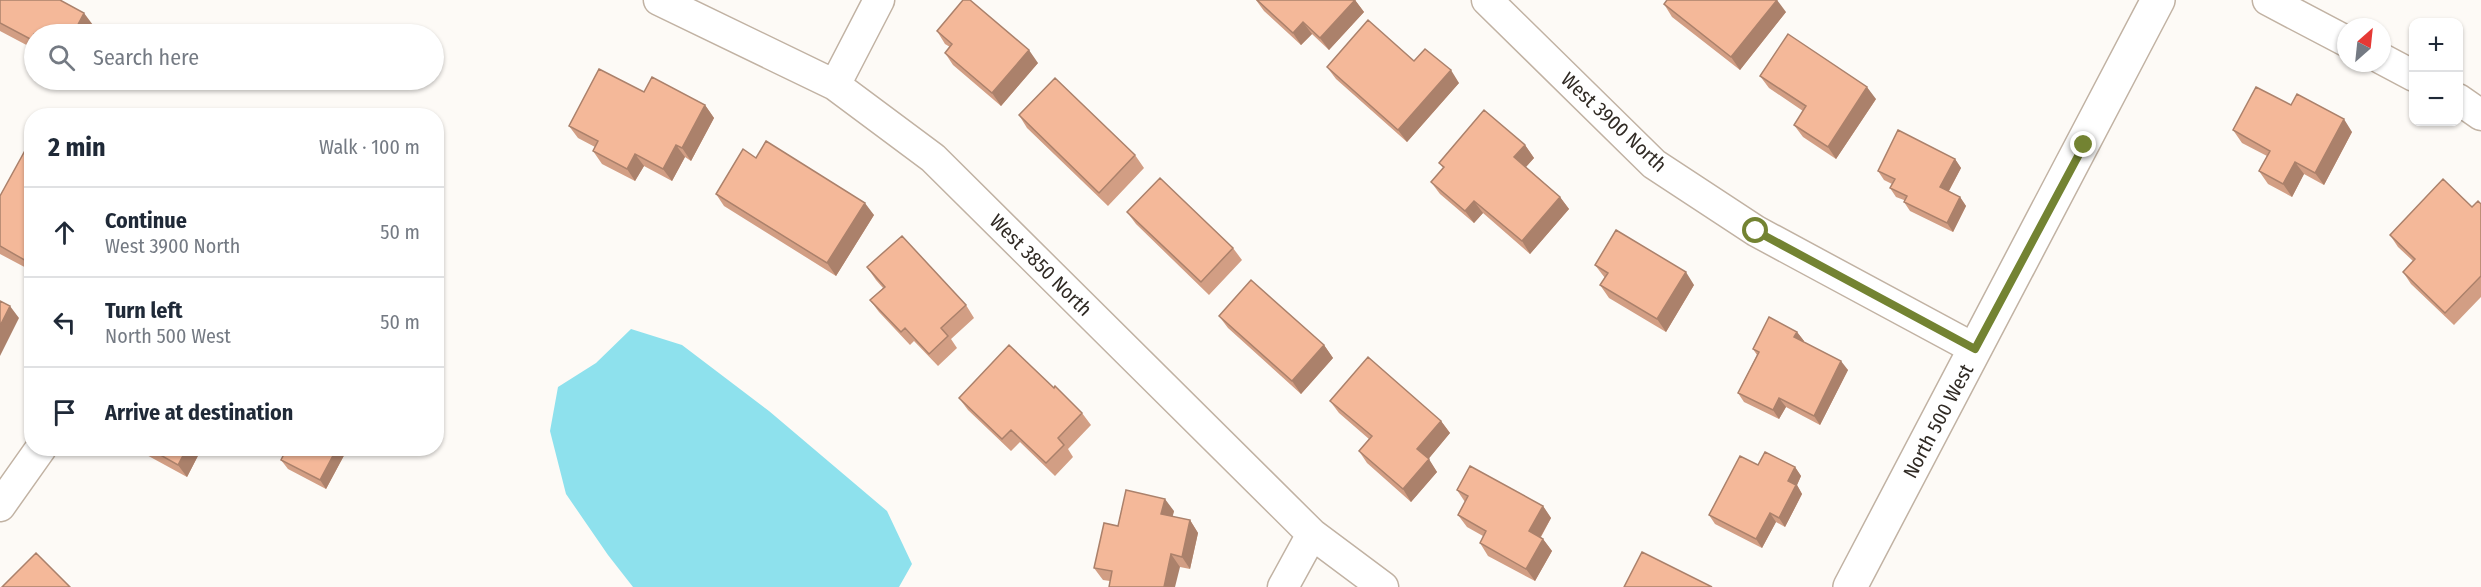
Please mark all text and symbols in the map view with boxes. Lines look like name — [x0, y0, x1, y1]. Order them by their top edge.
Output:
north arrow — [2337, 18, 2391, 72]
map controls — [2409, 18, 2463, 126]
button: + — [2409, 18, 2463, 72]
search box — [24, 24, 444, 90]
icon: search — [45, 41, 78, 74]
text: Search here — [93, 44, 199, 71]
street label: West 3900 North — [1556, 67, 1672, 177]
button: − — [2409, 72, 2463, 126]
route end — [2070, 131, 2096, 157]
text: 2 min — [48, 132, 106, 163]
text: Walk · 100 m — [319, 135, 420, 159]
text: Continue — [105, 207, 187, 234]
street label: West 3850 North — [985, 209, 1097, 321]
icon: ahead — [48, 216, 81, 249]
route start — [1742, 217, 1768, 243]
text: 50 m — [380, 220, 420, 244]
text: West 3900 North — [105, 234, 240, 258]
text: Turn left — [105, 297, 183, 324]
icon: left — [48, 306, 81, 339]
text: 50 m — [380, 310, 420, 334]
text: North 500 West — [105, 324, 231, 348]
street label: North 500 West — [1898, 359, 1978, 482]
icon: arrive — [48, 396, 81, 429]
text: Arrive at destination — [105, 399, 293, 426]

